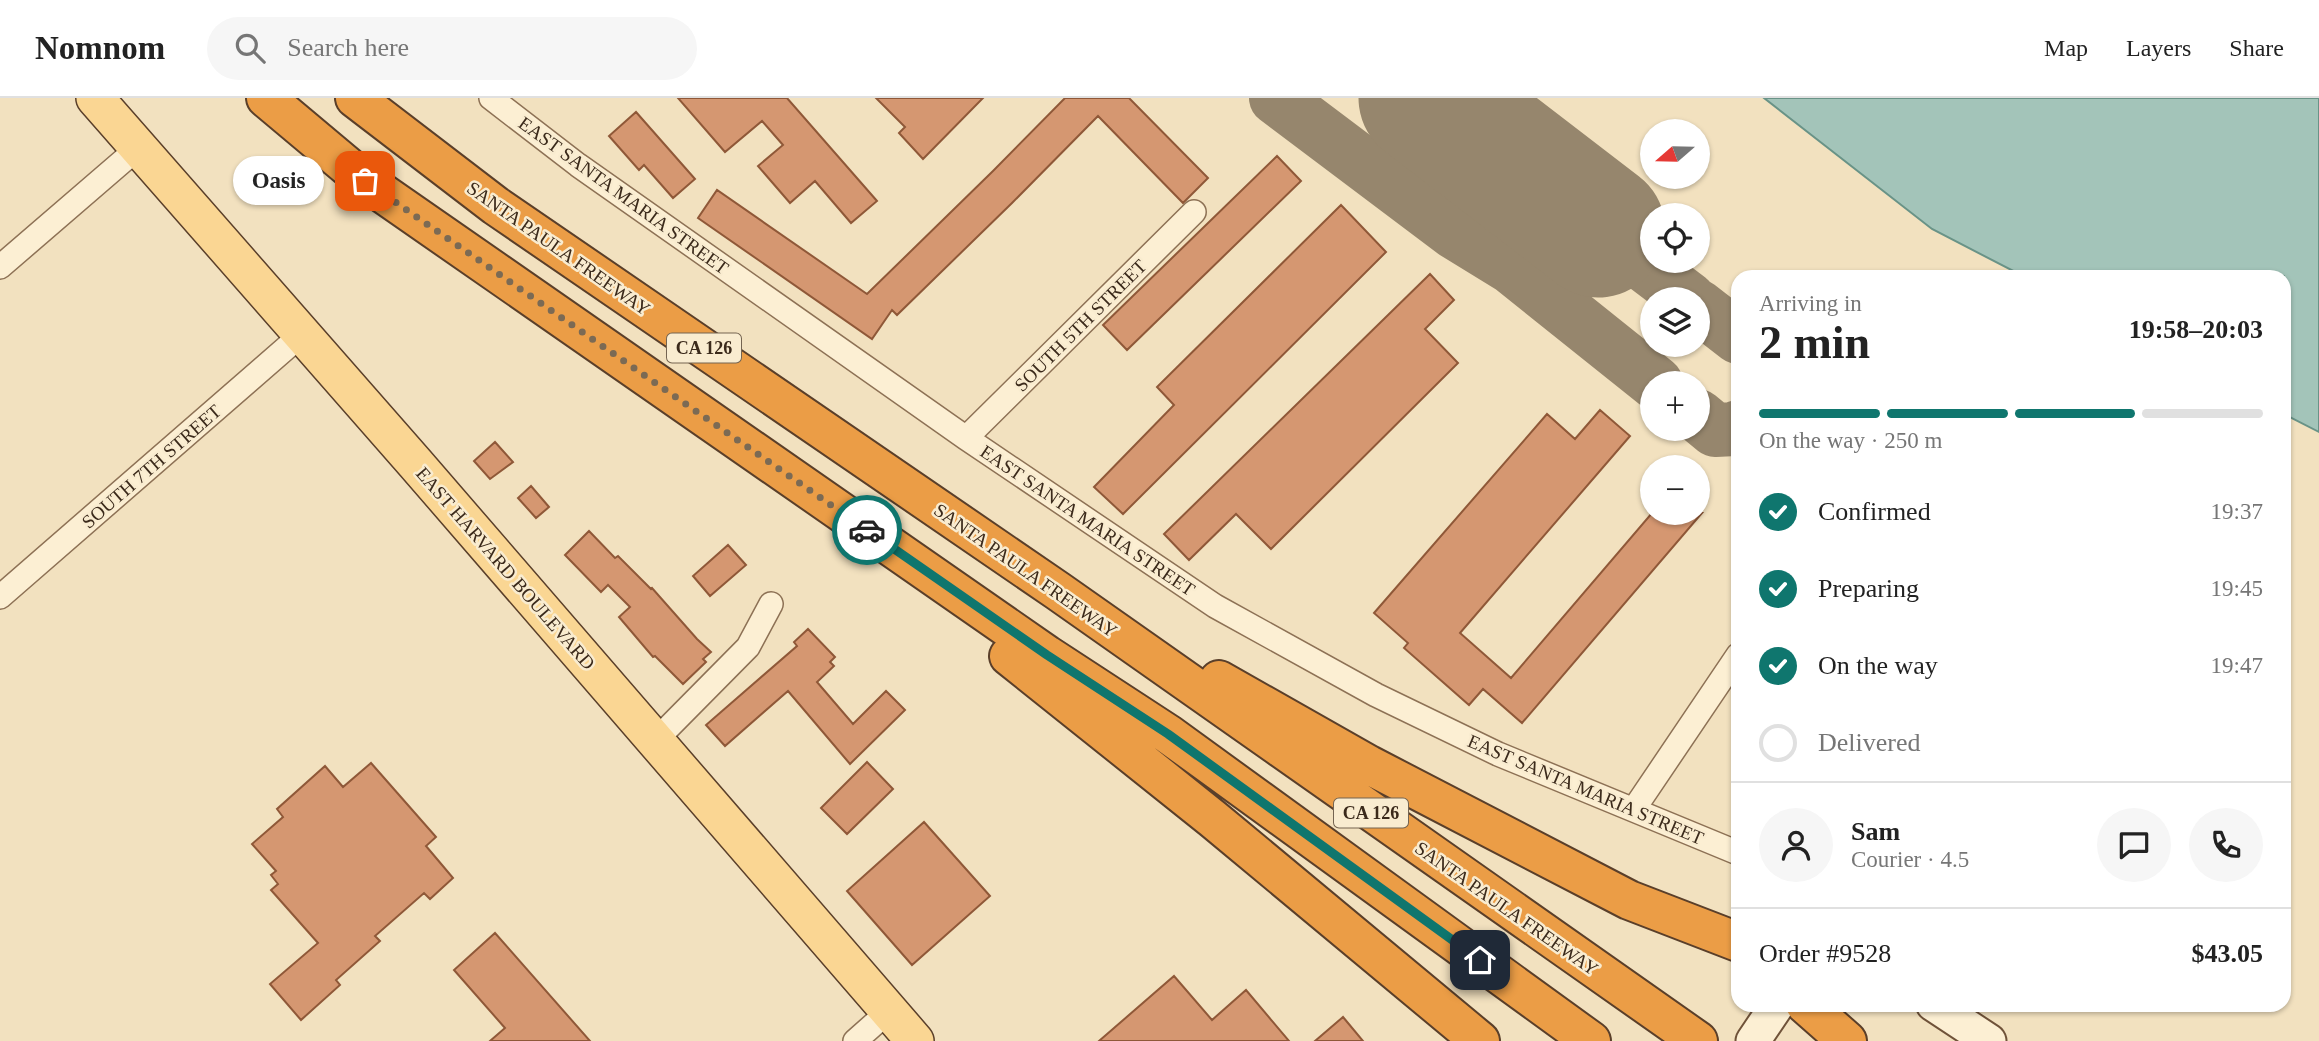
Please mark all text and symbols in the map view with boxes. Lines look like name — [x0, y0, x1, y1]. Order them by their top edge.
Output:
search box — [207, 17, 697, 80]
icon: search — [231, 29, 269, 67]
text: Nomnom — [35, 30, 165, 66]
text: Search here — [287, 33, 409, 62]
text: Map — [2044, 35, 2088, 61]
text: Layers — [2126, 35, 2191, 61]
text: Share — [2229, 35, 2284, 61]
street label: EAST SANTA MARIA STREET — [515, 112, 733, 279]
north arrow — [1640, 119, 1710, 189]
map controls — [1640, 119, 1710, 525]
pin — [335, 151, 395, 211]
callout: Oasis — [232, 156, 323, 206]
icon: bag — [346, 162, 384, 200]
text: Oasis — [252, 168, 305, 193]
street label: SANTA PAULA FREEWAY — [463, 177, 655, 320]
button: locate — [1640, 203, 1710, 273]
street label: SOUTH 5TH STREET — [1010, 255, 1151, 395]
button: layers — [1640, 287, 1710, 357]
text: Arriving in — [1759, 291, 1862, 316]
text: 19:58–20:03 — [2129, 315, 2263, 344]
text: 2 min — [1759, 317, 1870, 368]
road number: CA 126 — [667, 334, 741, 362]
button: + — [1640, 371, 1710, 441]
street label: SOUTH 7TH STREET — [78, 400, 225, 532]
text: On the way · 250 m — [1759, 428, 1942, 453]
street label: EAST SANTA MARIA STREET — [977, 441, 1199, 600]
button: − — [1640, 455, 1710, 525]
street label: EAST HARVARD BOULEVARD — [412, 463, 599, 674]
icon: check — [1759, 493, 1797, 531]
courier — [832, 495, 902, 565]
text: Confirmed — [1818, 497, 1931, 526]
street label: SANTA PAULA FREEWAY — [930, 499, 1122, 642]
text: 19:37 — [2211, 499, 2263, 524]
icon: car — [848, 511, 886, 549]
icon: check — [1759, 570, 1797, 608]
text: Preparing — [1818, 574, 1919, 603]
text: 19:45 — [2211, 576, 2263, 601]
icon: check — [1759, 647, 1797, 685]
text: On the way — [1818, 651, 1938, 680]
text: 19:47 — [2211, 653, 2263, 678]
text: Delivered — [1818, 728, 1921, 757]
street label: EAST SANTA MARIA STREET — [1465, 730, 1707, 849]
road number: CA 126 — [1334, 798, 1408, 828]
button: person — [1759, 808, 1833, 882]
button: chat — [2097, 808, 2171, 882]
button: phone — [2189, 808, 2263, 882]
text: Sam — [1851, 817, 1900, 846]
street label: SANTA PAULA FREEWAY — [1411, 837, 1603, 980]
text: Courier · 4.5 — [1851, 847, 1969, 872]
pin — [1450, 930, 1510, 990]
text: Order #9528 — [1759, 939, 1891, 968]
text: $43.05 — [2192, 939, 2263, 968]
icon: home — [1461, 941, 1499, 979]

